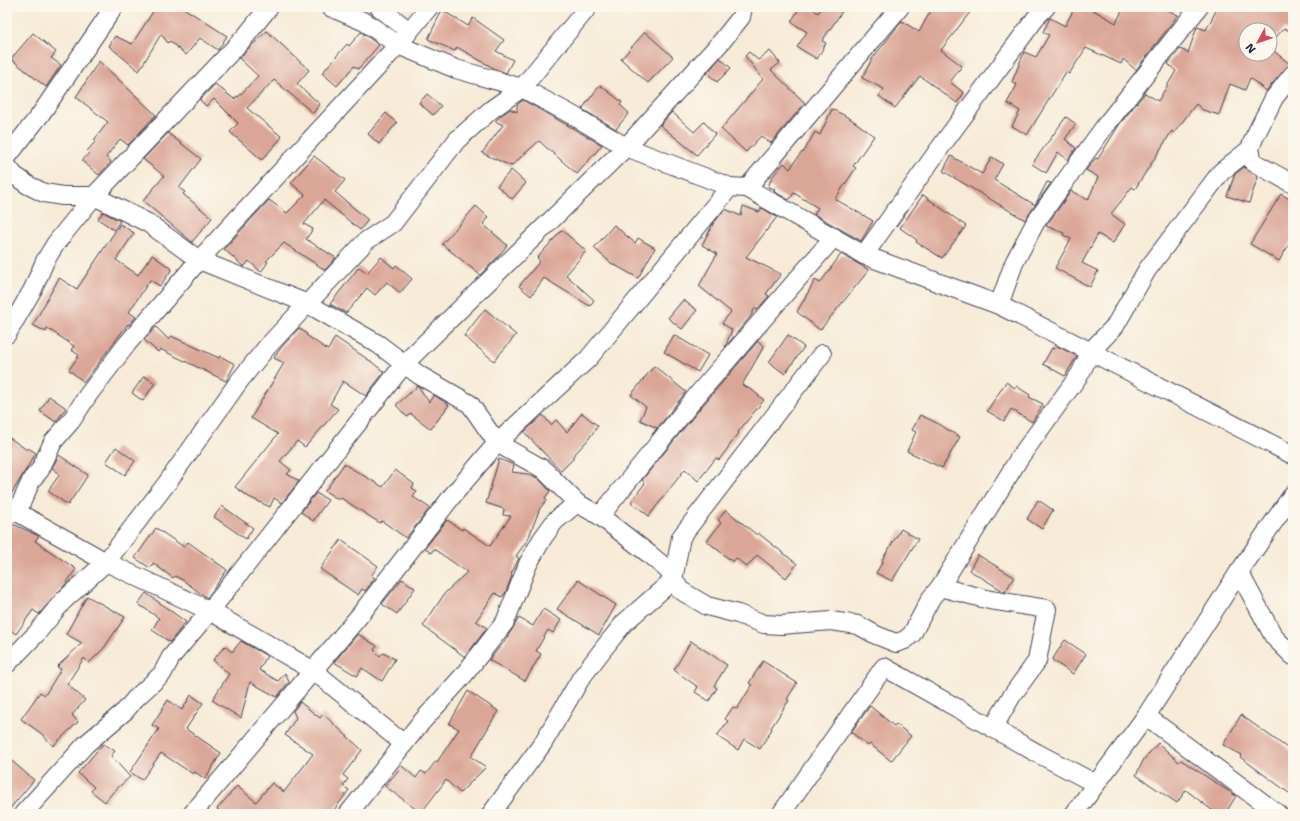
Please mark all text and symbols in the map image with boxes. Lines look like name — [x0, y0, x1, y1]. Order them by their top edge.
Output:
north arrow — [1238, 22, 1278, 62]
text: N — [1242, 40, 1259, 56]

